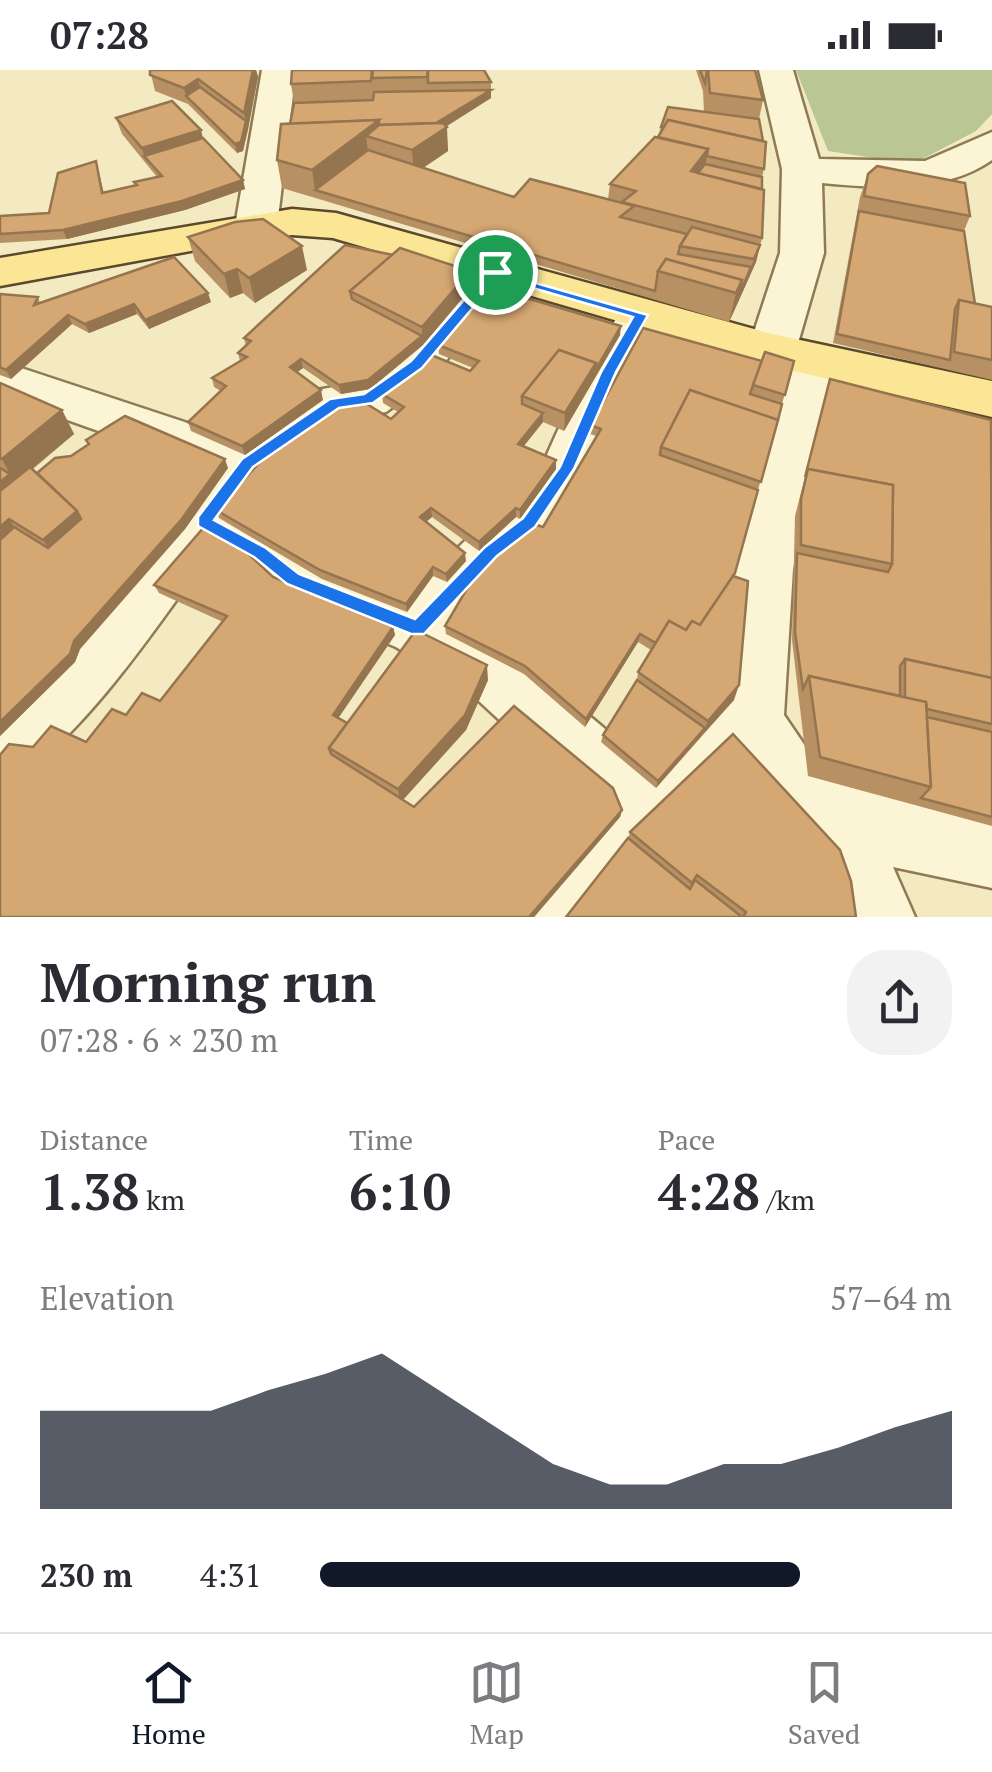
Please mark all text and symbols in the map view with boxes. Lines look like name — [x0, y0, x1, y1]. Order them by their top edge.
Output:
text: 07:28 — [50, 10, 149, 60]
pin — [453, 230, 538, 315]
icon: arrive — [468, 245, 523, 300]
text: Morning run — [40, 945, 376, 1018]
button: share — [847, 950, 952, 1055]
text: 07:28 · 6 × 230 m — [40, 1019, 278, 1061]
text: Distance — [40, 1121, 148, 1158]
text: Time — [349, 1121, 413, 1158]
text: Pace — [658, 1121, 715, 1158]
text: 1.38 — [40, 1158, 140, 1224]
text: 6:10 — [349, 1158, 451, 1224]
text: 4:28 — [658, 1158, 760, 1224]
text: km — [140, 1181, 185, 1218]
text: /km — [760, 1181, 815, 1218]
text: Elevation — [40, 1277, 174, 1319]
text: 57–64 m — [830, 1277, 952, 1319]
text: 230 m — [40, 1554, 132, 1596]
text: 4:31 — [200, 1554, 262, 1596]
tab: Home — [132, 1655, 206, 1752]
tab: Map — [469, 1655, 524, 1752]
tab: Saved — [788, 1655, 860, 1752]

